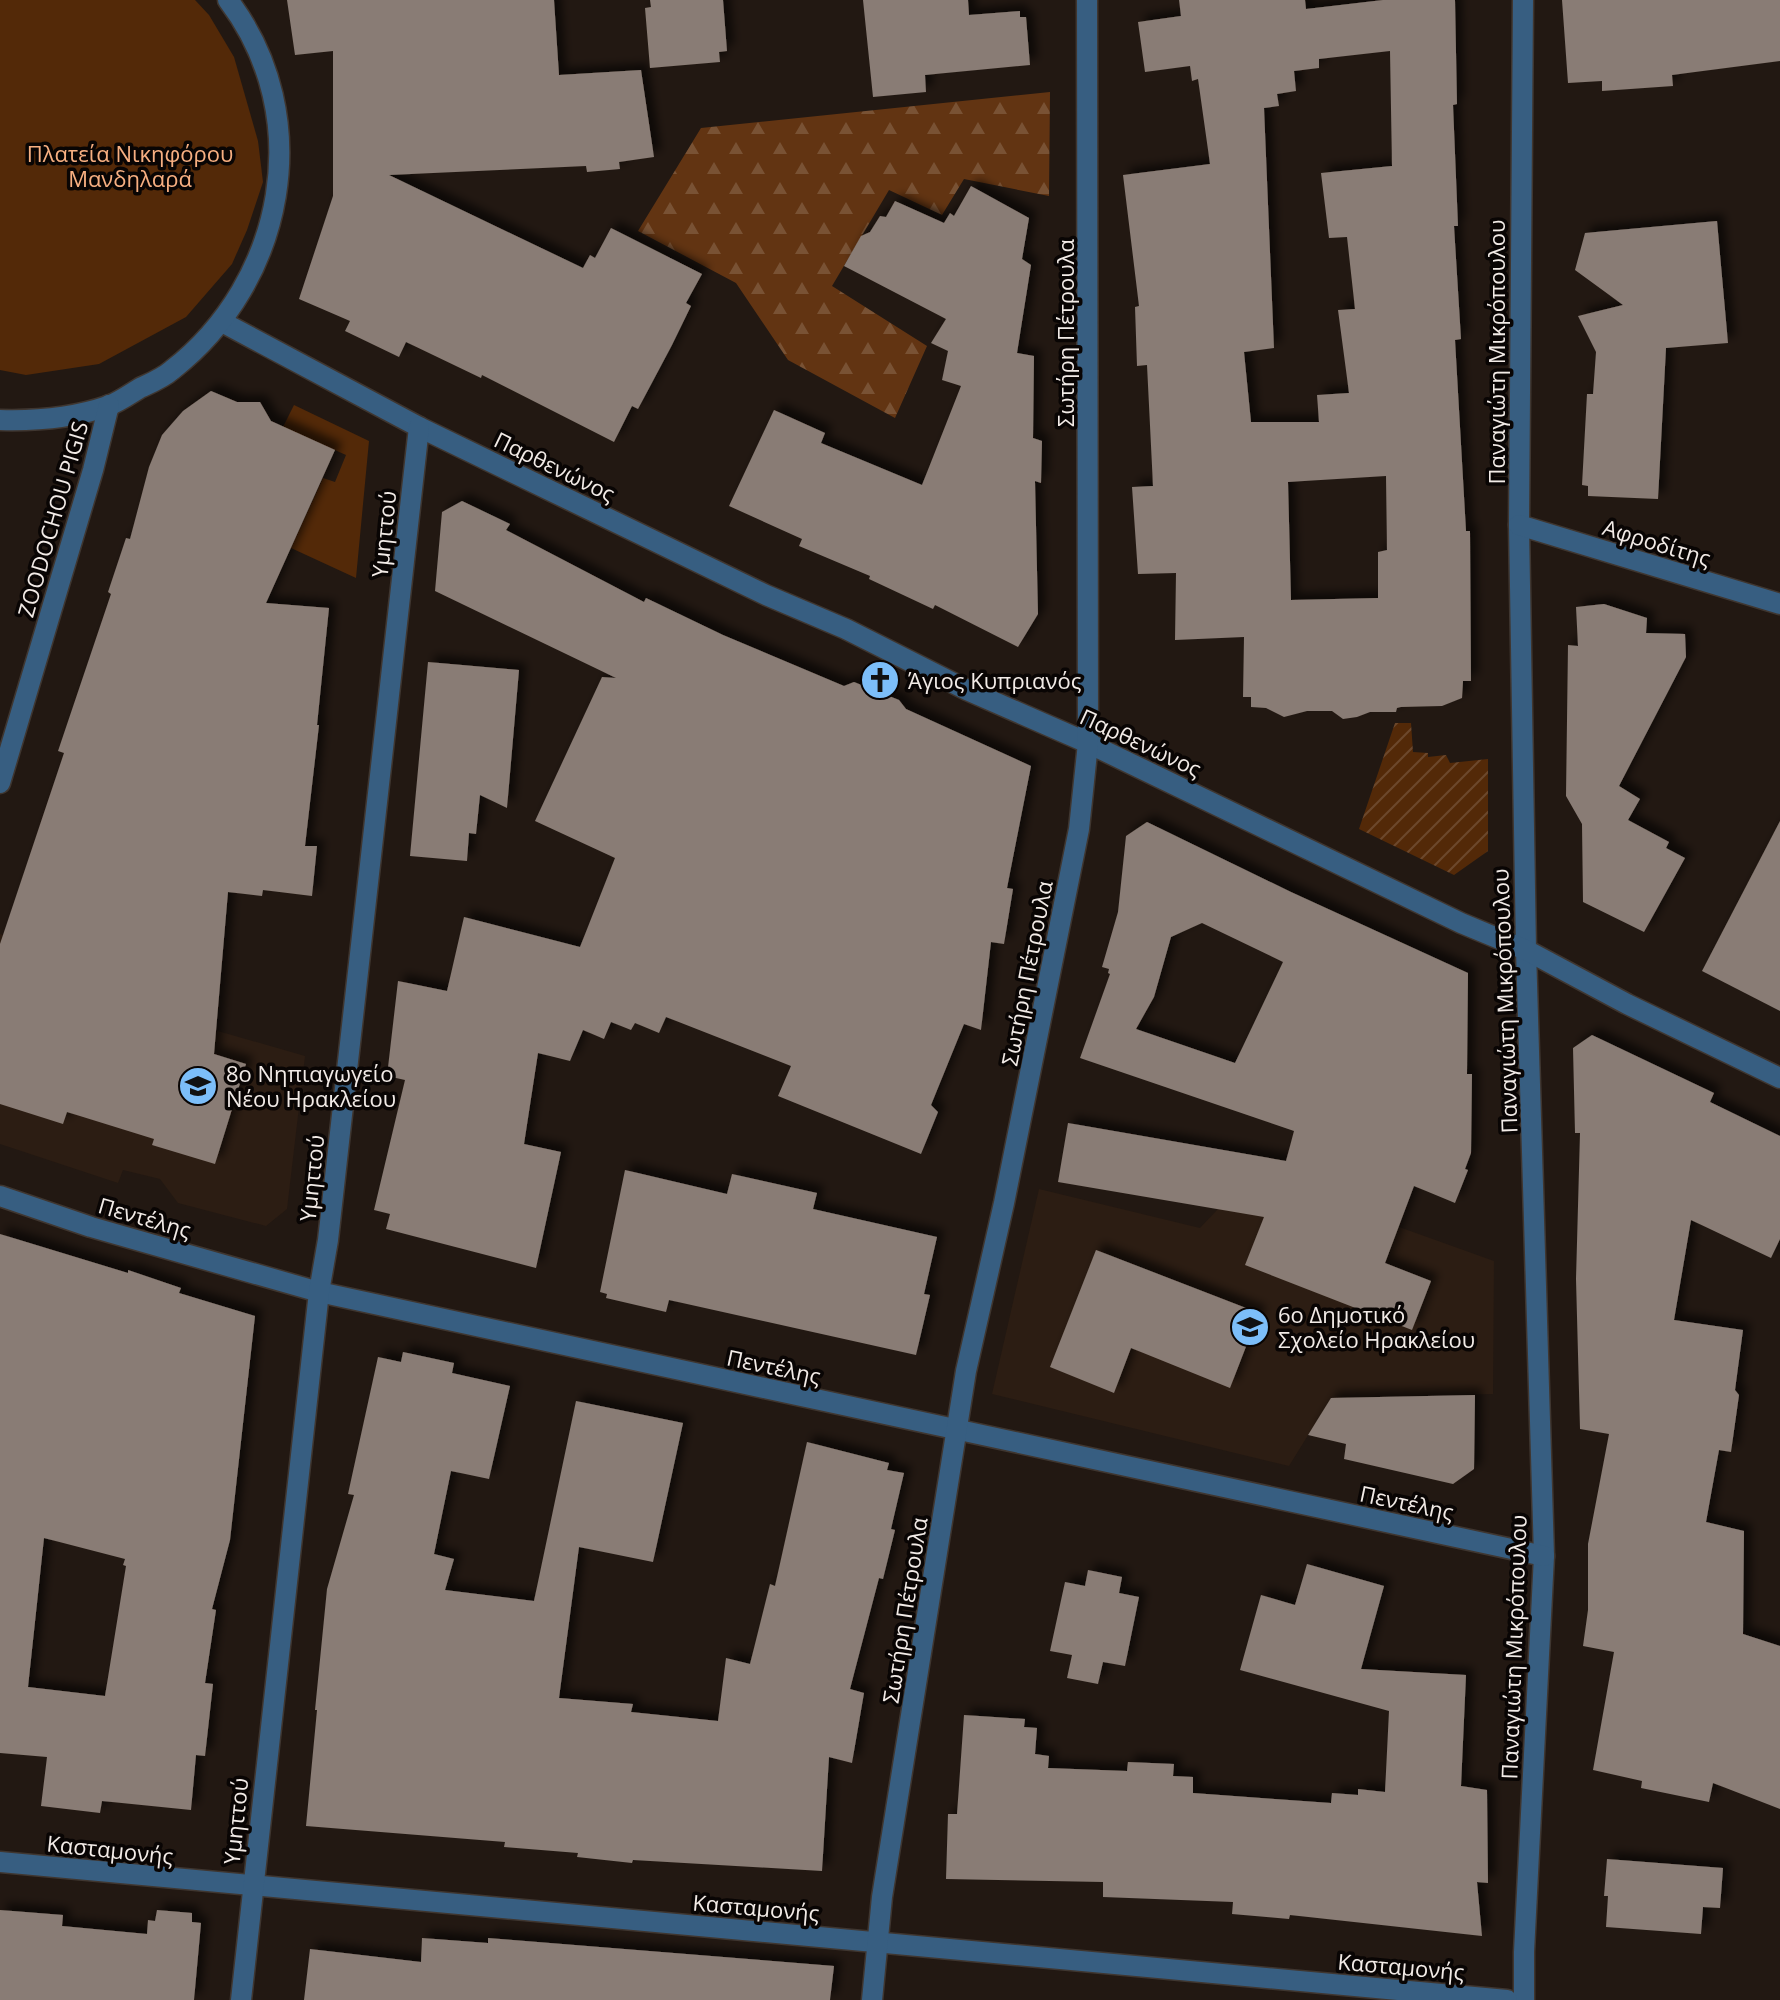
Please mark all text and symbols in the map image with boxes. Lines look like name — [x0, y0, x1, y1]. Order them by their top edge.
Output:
park label: Πλατεία Νικηφόρου Μανδηλαρά — [27, 138, 233, 193]
street label: Παναγιώτη Μικρόπουλου — [1481, 220, 1511, 484]
street label: Σωτήρη Πέτρουλα — [1050, 239, 1080, 427]
street label: ZOODOCHOU PIGIS — [10, 418, 94, 620]
street label: Παρθενώνος — [490, 424, 621, 508]
street label: Υμηττού — [364, 489, 402, 579]
street label: Αφροδίτης — [1599, 511, 1715, 573]
church icon: Άγιος Κυπριανός — [859, 659, 901, 701]
place label: Άγιος Κυπριανός — [908, 665, 1082, 695]
street label: Παρθενώνος — [1075, 701, 1207, 783]
street label: Παναγιώτη Μικρόπουλου — [1484, 868, 1524, 1134]
street label: Σωτήρη Πέτρουλα — [993, 877, 1059, 1068]
place label: 8ο Νηπιαγωγείο Νέου Ηρακλείου — [226, 1058, 396, 1113]
school or university icon: 8ο Νηπιαγωγείο Νέου Ηρακλείου — [177, 1065, 219, 1107]
street label: Υμηττού — [292, 1133, 330, 1223]
street label: Πεντέλης — [95, 1189, 195, 1245]
place label: 6ο Δημοτικό Σχολείο Ηρακλείου — [1278, 1299, 1475, 1354]
school or university icon: 6ο Δημοτικό Σχολείο Ηρακλείου — [1229, 1306, 1271, 1348]
street label: Πεντέλης — [724, 1341, 824, 1391]
street label: Πεντέλης — [1357, 1477, 1457, 1527]
street label: Σωτήρη Πέτρουλα — [874, 1514, 934, 1705]
street label: Παναγιώτη Μικρόπουλου — [1493, 1514, 1533, 1780]
street label: Υμηττού — [216, 1776, 254, 1866]
street label: Κασταμονής — [45, 1827, 175, 1871]
street label: Κασταμονής — [691, 1887, 821, 1928]
street label: Κασταμονής — [1336, 1946, 1466, 1987]

